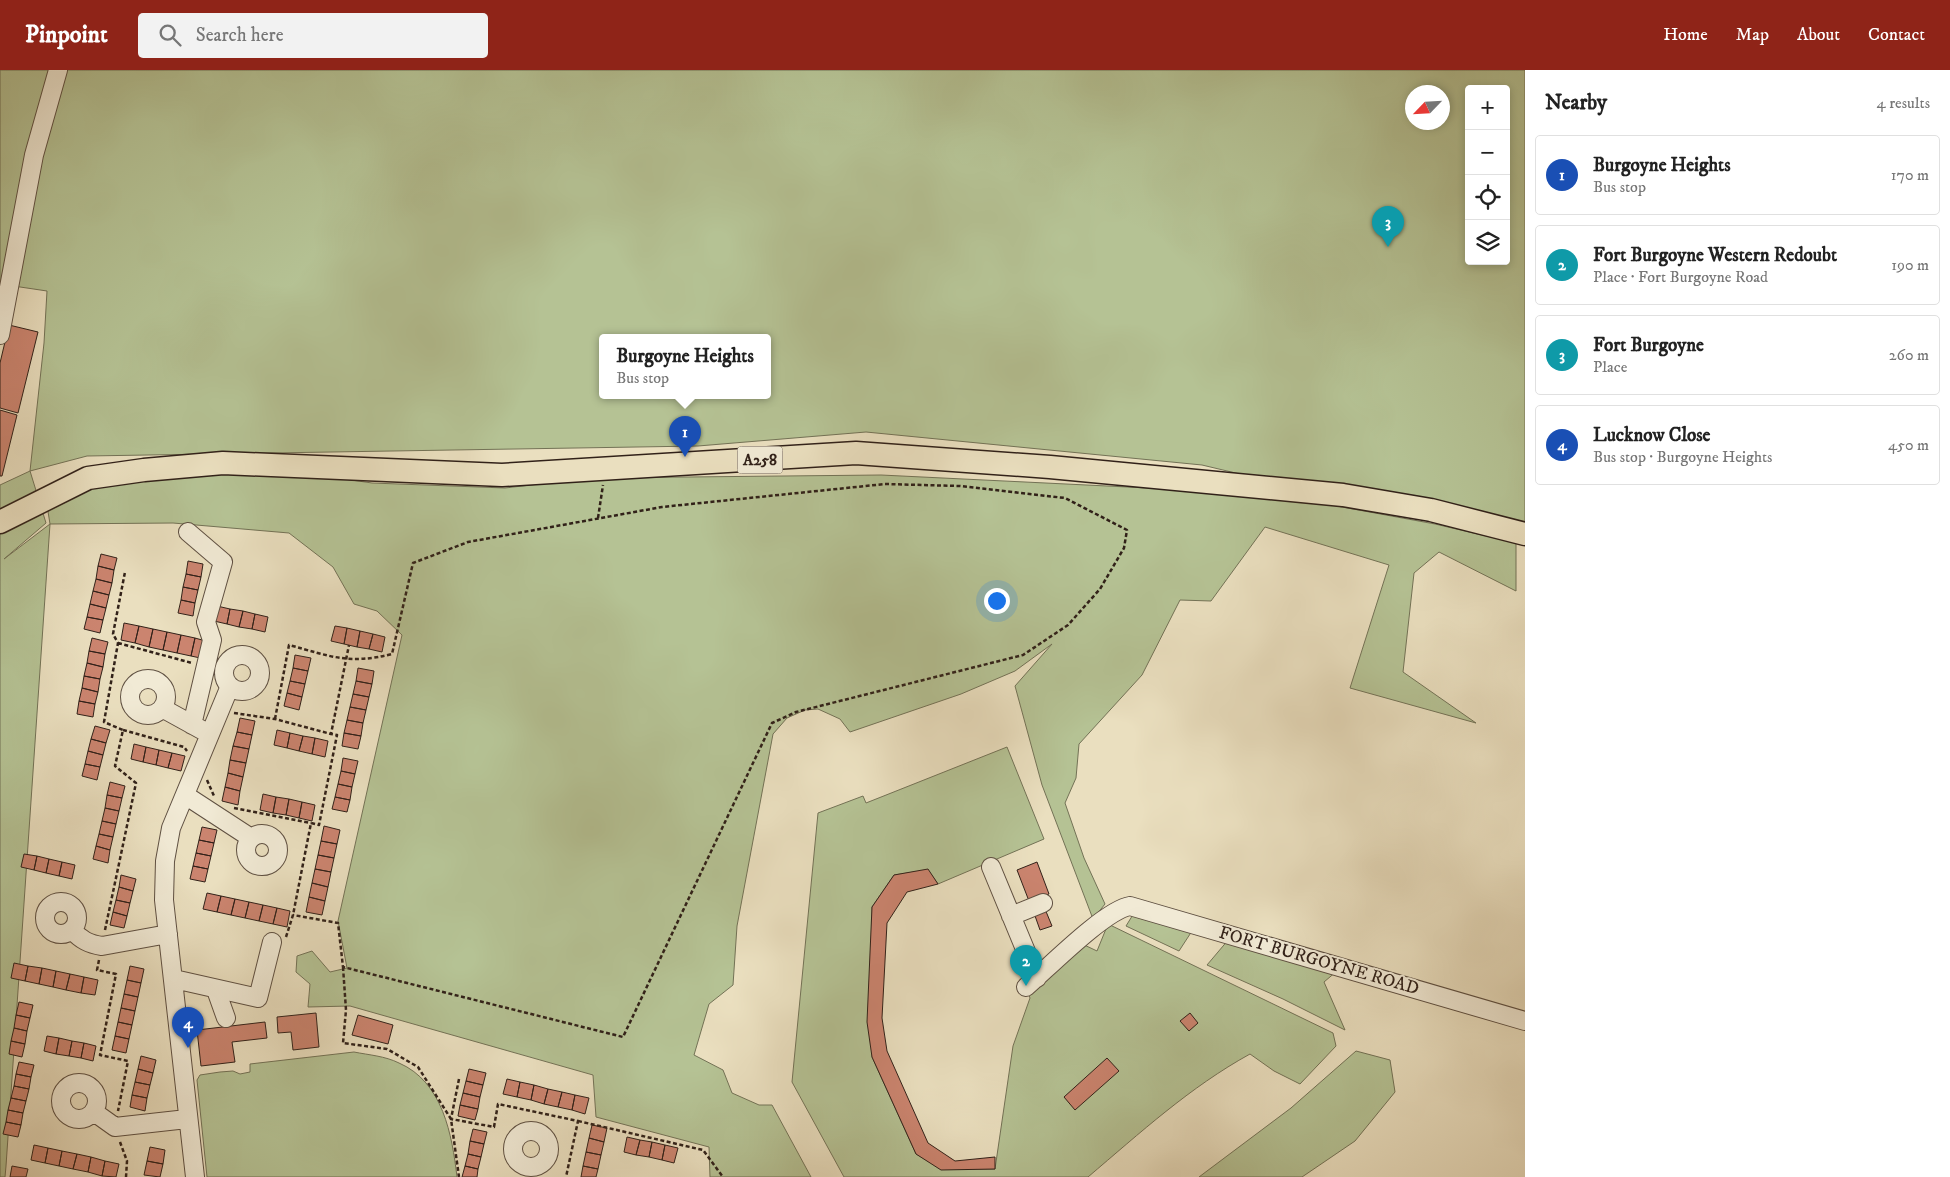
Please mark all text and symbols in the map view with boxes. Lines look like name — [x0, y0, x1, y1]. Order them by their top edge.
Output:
search box — [138, 13, 488, 58]
text: Pinpoint — [25, 20, 108, 50]
icon: search — [156, 21, 184, 49]
text: Search here — [196, 24, 284, 47]
text: Home — [1663, 24, 1708, 46]
text: Map — [1736, 24, 1769, 46]
text: About — [1797, 24, 1840, 46]
text: Contact — [1868, 24, 1925, 46]
north arrow — [1405, 85, 1450, 130]
map controls — [1465, 85, 1510, 265]
button: + — [1465, 85, 1510, 130]
text: Nearby — [1545, 90, 1607, 116]
text: 4 results — [1877, 93, 1930, 113]
button: − — [1465, 130, 1510, 175]
text: Burgoyne Heights — [1593, 154, 1731, 177]
text: 1 — [1559, 165, 1565, 185]
text: 170 m — [1891, 165, 1929, 185]
button: locate — [1465, 175, 1510, 220]
text: Bus stop — [1593, 177, 1646, 197]
pin: 3 — [1372, 206, 1404, 247]
button: layers — [1465, 220, 1510, 265]
text: Fort Burgoyne Western Redoubt — [1593, 244, 1837, 267]
text: 2 — [1558, 255, 1566, 275]
text: 190 m — [1891, 255, 1929, 275]
text: Place · Fort Burgoyne Road — [1593, 267, 1768, 287]
popup — [599, 334, 771, 399]
text: Fort Burgoyne — [1593, 334, 1704, 357]
text: Burgoyne Heights — [616, 345, 754, 368]
text: 3 — [1559, 345, 1565, 365]
text: 260 m — [1889, 345, 1929, 365]
text: Place — [1593, 357, 1627, 377]
text: Bus stop — [616, 368, 669, 388]
pin: 1 — [669, 416, 701, 457]
text: Lucknow Close — [1593, 424, 1711, 447]
text: 4 — [1557, 435, 1567, 455]
text: 450 m — [1888, 435, 1929, 455]
road number: A258 — [738, 446, 782, 474]
text: Bus stop · Burgoyne Heights — [1593, 447, 1772, 467]
your location — [984, 588, 1010, 614]
street label: FORT BURGOYNE ROAD — [1216, 922, 1422, 1000]
pin: 2 — [1010, 945, 1042, 986]
pin: 4 — [172, 1007, 204, 1048]

